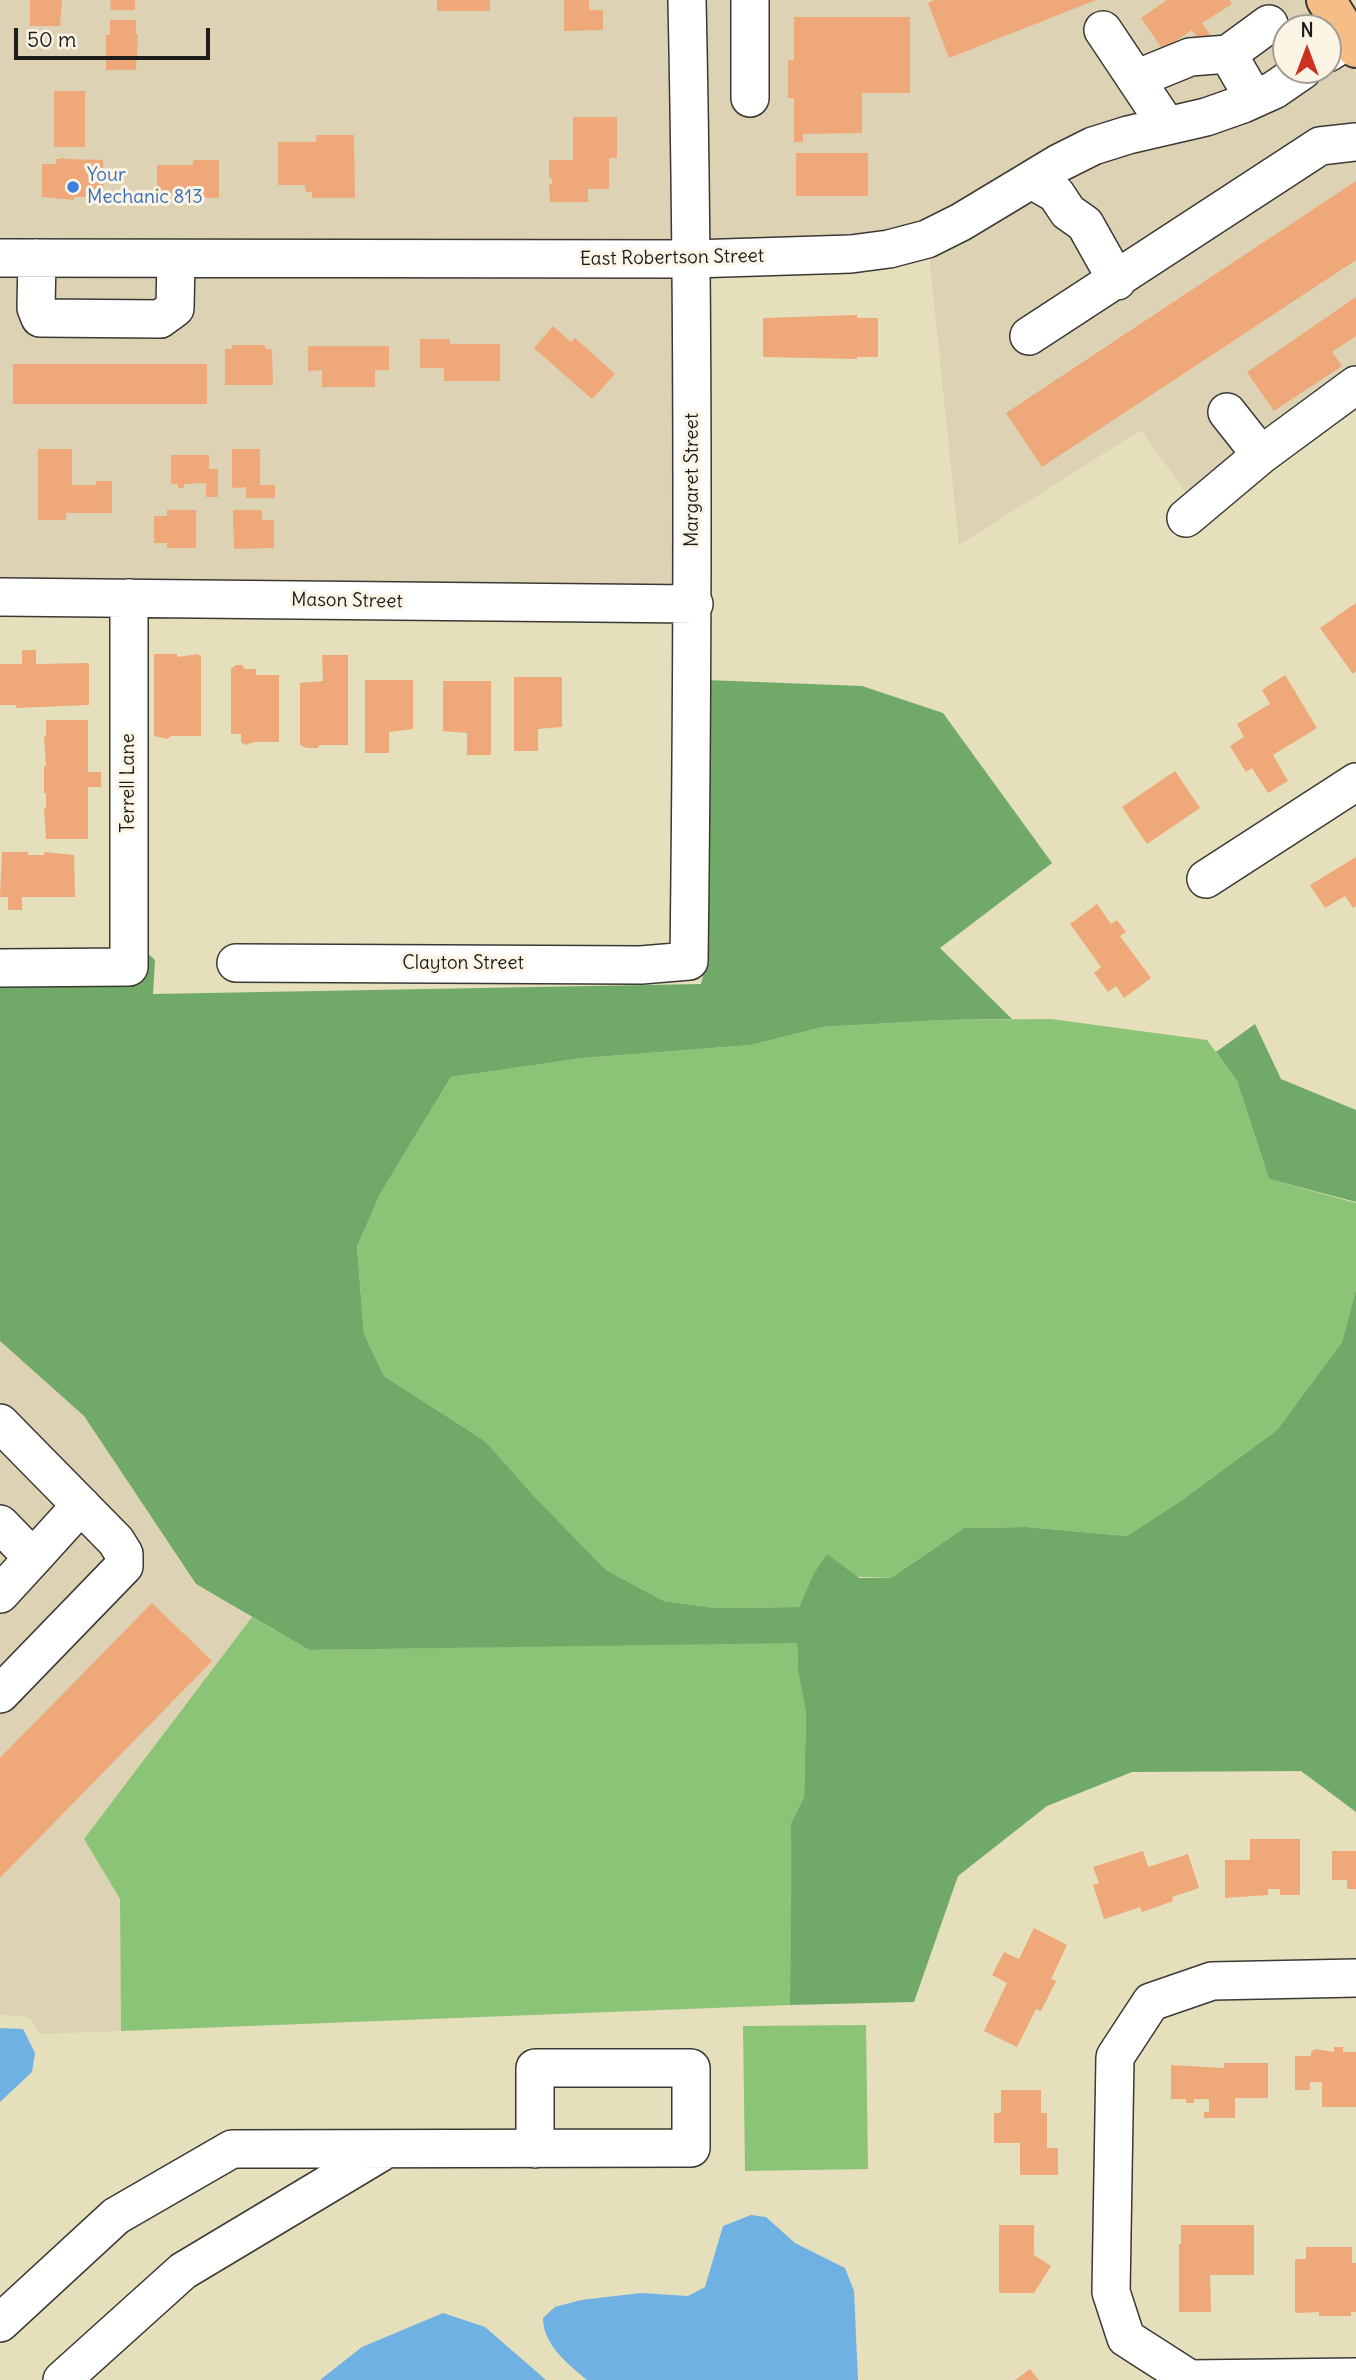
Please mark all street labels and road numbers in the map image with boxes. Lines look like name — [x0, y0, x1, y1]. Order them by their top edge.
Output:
street label: East Robertson Street — [580, 245, 764, 271]
street label: Margaret Street — [682, 413, 704, 547]
street label: Mason Street — [291, 589, 403, 613]
street label: Terrell Lane — [118, 733, 140, 833]
street label: Clayton Street — [402, 953, 524, 975]

